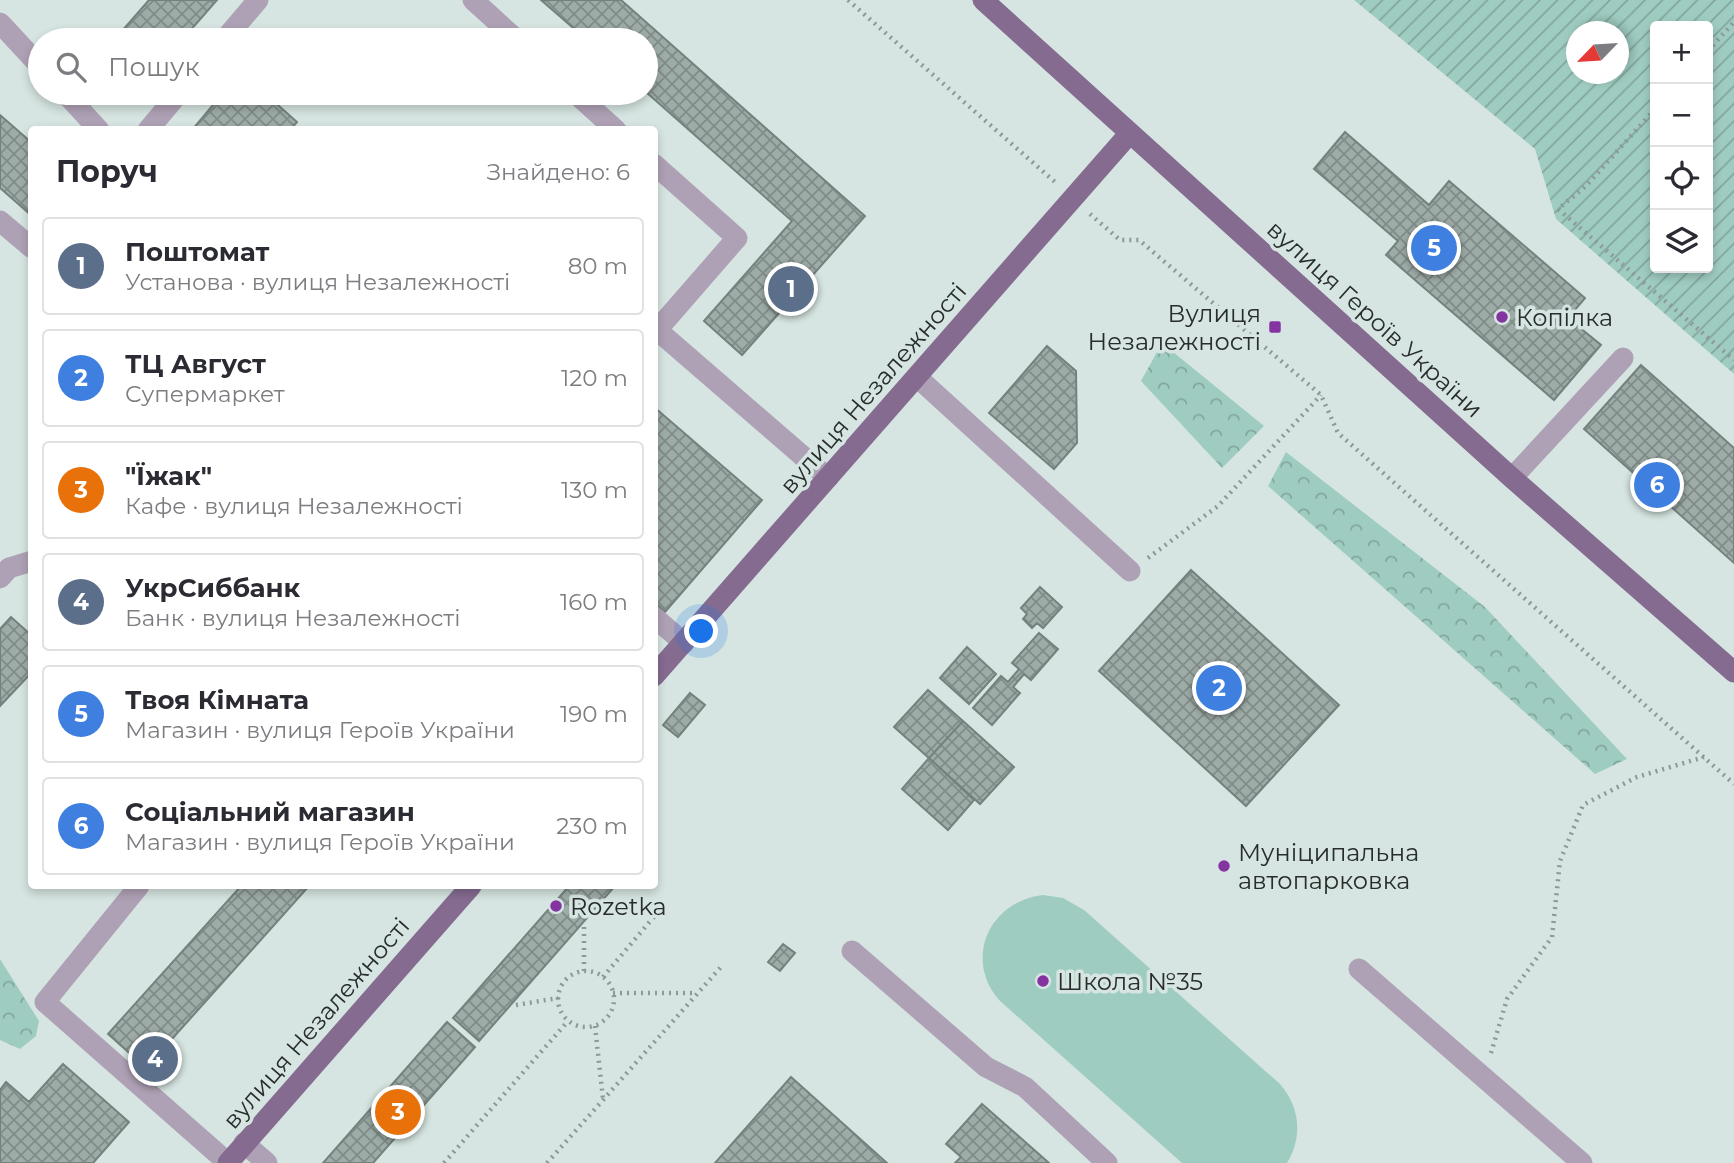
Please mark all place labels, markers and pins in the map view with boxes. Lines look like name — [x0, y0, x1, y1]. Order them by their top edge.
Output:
pin: 5 — [1411, 222, 1457, 274]
pin: 1 — [768, 263, 814, 315]
place label: Вулиця Незалежності — [1088, 299, 1261, 356]
place label: Копілка — [1516, 303, 1613, 332]
marker: Копілка — [1494, 309, 1510, 325]
marker: Вулиця Незалежності — [1267, 319, 1283, 335]
pin: 6 — [1634, 459, 1680, 511]
pin: 2 — [1196, 662, 1242, 714]
place label: Муніципальна автопарковка — [1238, 838, 1419, 895]
marker: Муніципальна автопарковка — [1216, 858, 1232, 874]
place label: Rozetka — [570, 892, 667, 921]
marker: Rozetka — [548, 898, 564, 914]
place label: Школа №35 — [1057, 967, 1203, 996]
marker: Школа №35 — [1035, 973, 1051, 989]
pin: 4 — [132, 1033, 178, 1085]
pin: 3 — [375, 1086, 421, 1138]

